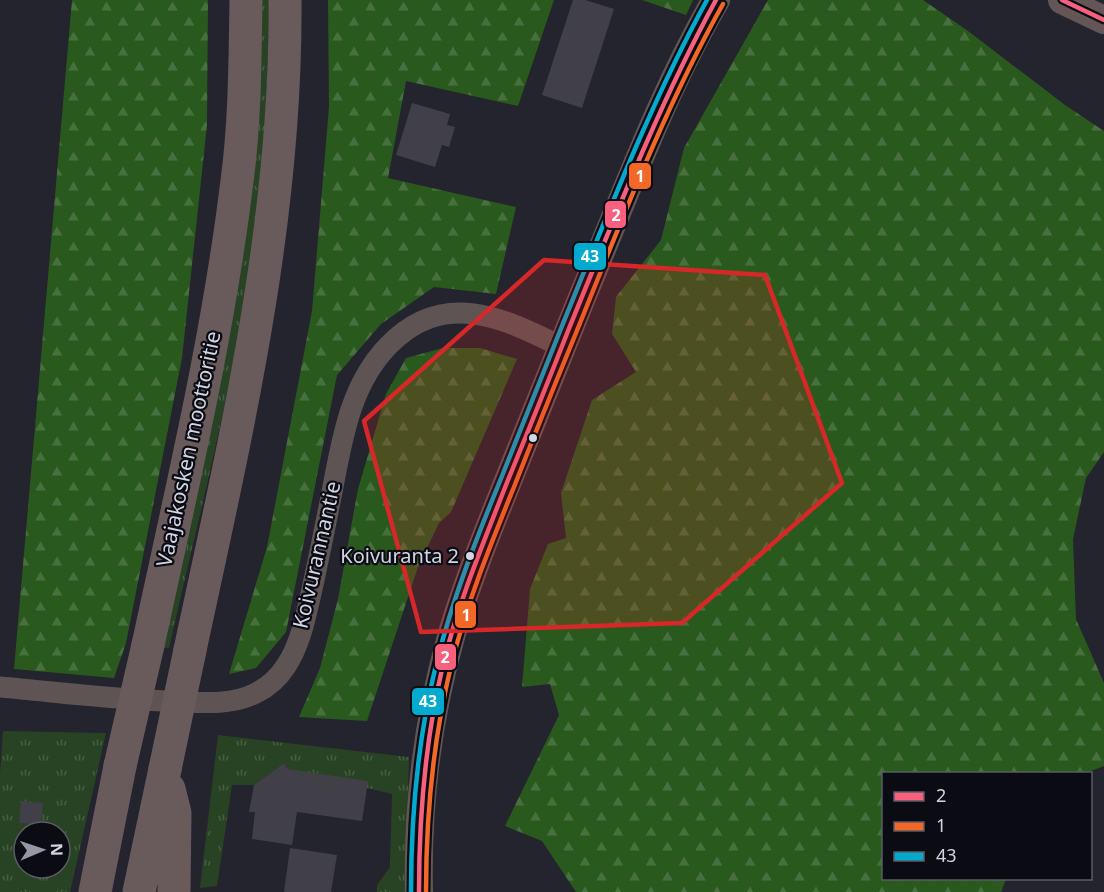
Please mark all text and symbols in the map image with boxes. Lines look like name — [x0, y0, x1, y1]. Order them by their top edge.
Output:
line badge: 1 — [628, 162, 652, 190]
text: 1 — [635, 165, 645, 187]
line badge: 2 — [604, 200, 627, 229]
text: 2 — [611, 204, 621, 226]
line badge: 43 — [573, 242, 607, 271]
text: 43 — [581, 245, 599, 267]
street label: Vaajakosken moottoritie — [149, 328, 227, 569]
unlabelled marker — [527, 432, 539, 444]
street label: Koivurannantie — [285, 478, 347, 631]
place label: Koivuranta 2 — [340, 542, 459, 569]
marker: Koivuranta 2 — [464, 550, 476, 562]
line badge: 1 — [454, 600, 477, 629]
text: 1 — [461, 604, 471, 626]
line badge: 2 — [434, 643, 457, 671]
text: 2 — [440, 646, 450, 668]
line badge: 43 — [411, 687, 445, 716]
text: 43 — [419, 690, 437, 712]
legend — [882, 772, 1092, 880]
text: 2 — [936, 783, 946, 807]
text: 1 — [936, 813, 946, 837]
north arrow — [12, 820, 72, 880]
text: N — [46, 843, 68, 856]
text: 43 — [936, 843, 957, 867]

